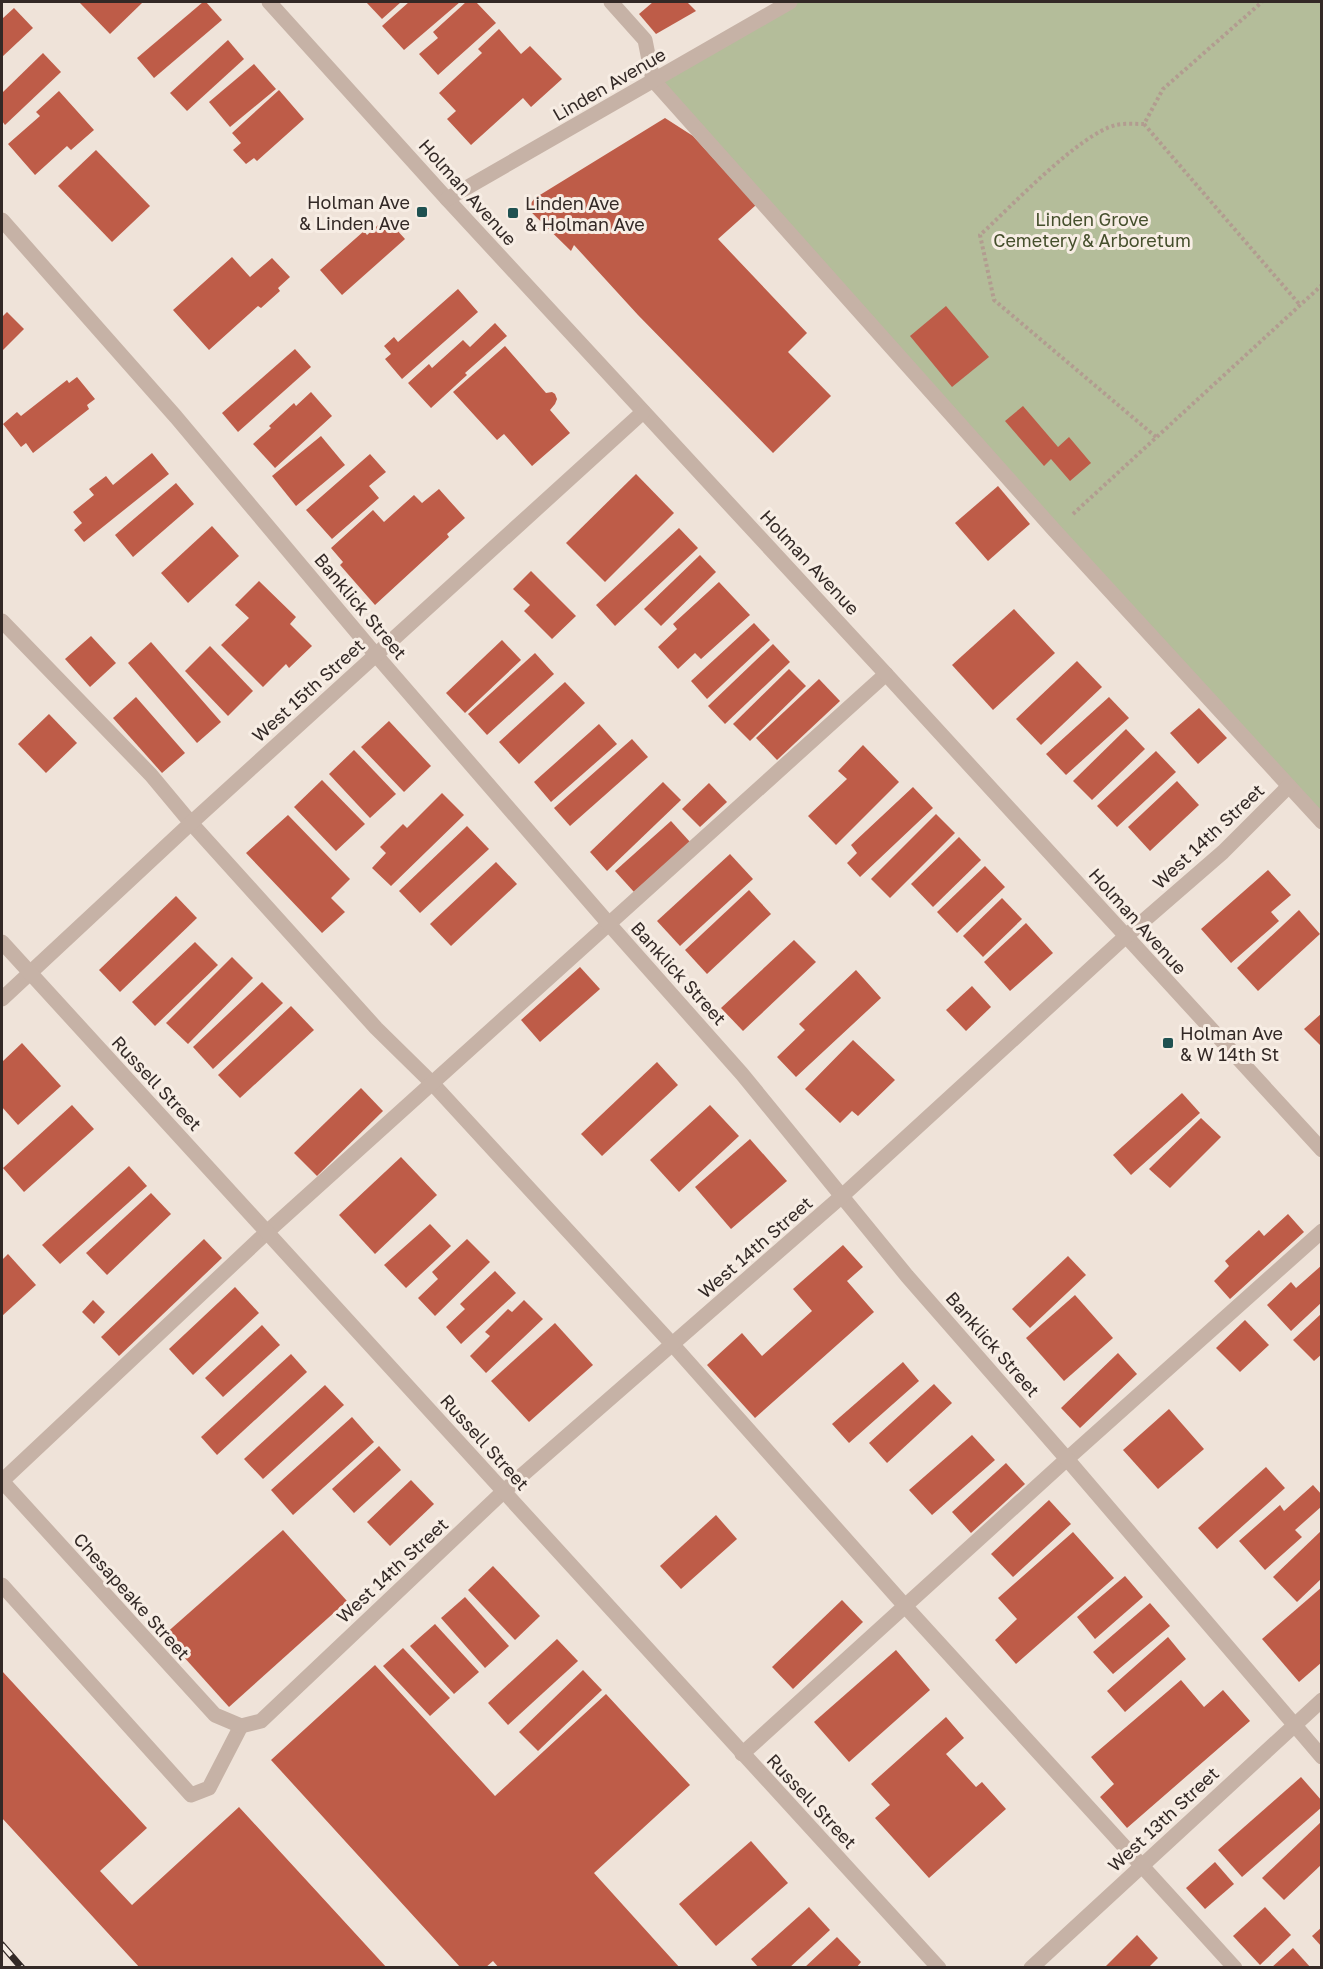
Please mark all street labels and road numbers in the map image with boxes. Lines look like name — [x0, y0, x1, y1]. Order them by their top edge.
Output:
street label: Linden Avenue — [549, 43, 669, 125]
street label: Holman Avenue — [415, 134, 521, 250]
street label: Holman Avenue — [756, 505, 864, 619]
street label: Banklick Street — [310, 548, 412, 664]
street label: West 15th Street — [247, 634, 369, 746]
street label: West 14th Street — [1148, 779, 1268, 893]
street label: Holman Avenue — [1085, 863, 1191, 979]
street label: Banklick Street — [627, 917, 731, 1029]
street label: Russell Street — [107, 1031, 207, 1135]
street label: West 14th Street — [693, 1191, 817, 1303]
street label: Banklick Street — [941, 1287, 1045, 1401]
street label: Russell Street — [436, 1389, 534, 1495]
street label: West 14th Street — [332, 1513, 452, 1627]
street label: Chesapeake Street — [69, 1528, 195, 1664]
street label: Russell Street — [762, 1749, 862, 1853]
street label: West 13th Street — [1103, 1762, 1223, 1876]

